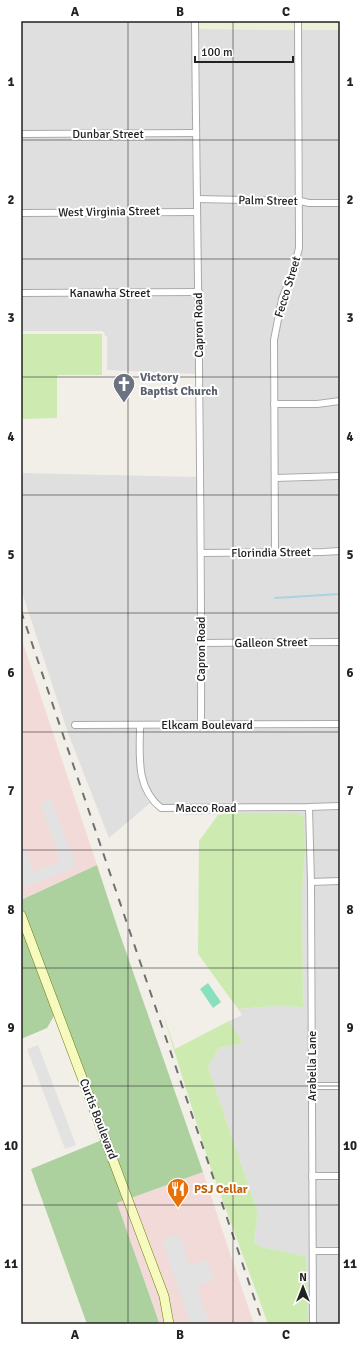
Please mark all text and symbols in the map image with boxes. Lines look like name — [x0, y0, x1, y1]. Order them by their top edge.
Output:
text: A — [71, 4, 80, 20]
text: B — [176, 4, 184, 20]
text: C — [282, 4, 290, 20]
scale bar — [195, 38, 293, 64]
text: 100 m — [201, 45, 233, 60]
text: 1 — [7, 74, 15, 90]
text: 1 — [346, 74, 354, 90]
street label: Dunbar Street — [72, 127, 144, 142]
text: 2 — [7, 192, 15, 208]
text: 2 — [346, 192, 354, 208]
street label: Palm Street — [238, 193, 298, 209]
street label: West Virginia Street — [58, 204, 160, 220]
street label: Fecco Street — [272, 255, 304, 319]
street label: Kanawha Street — [70, 286, 150, 301]
street label: Capron Road — [191, 292, 207, 358]
text: 3 — [7, 310, 15, 326]
text: 3 — [346, 310, 354, 326]
place label: Victory Baptist Church — [140, 370, 218, 399]
church icon: Victory Baptist Church — [111, 371, 137, 404]
text: 4 — [7, 429, 15, 445]
text: 4 — [346, 429, 354, 445]
street label: Florindia Street — [231, 545, 311, 561]
text: 5 — [7, 547, 15, 563]
text: 5 — [346, 547, 354, 563]
street label: Capron Road — [194, 617, 209, 681]
street label: Galleon Street — [234, 635, 308, 651]
text: 6 — [7, 665, 15, 681]
text: 6 — [346, 665, 354, 681]
street label: Elkcam Boulevard — [161, 718, 253, 733]
text: 7 — [7, 783, 15, 799]
text: 7 — [346, 783, 354, 799]
street label: Macco Road — [175, 801, 237, 816]
text: 8 — [7, 902, 15, 918]
text: 8 — [346, 902, 354, 918]
text: 9 — [7, 1020, 15, 1036]
text: 9 — [346, 1020, 354, 1036]
street label: Arabella Lane — [305, 1031, 320, 1101]
street label: Curtis Boulevard — [76, 1076, 120, 1162]
text: 10 — [4, 1138, 18, 1154]
text: 10 — [343, 1138, 357, 1154]
restaurant icon: PSJ Cellar — [165, 1176, 191, 1209]
place label: PSJ Cellar — [194, 1182, 248, 1197]
text: 11 — [4, 1256, 18, 1272]
text: 11 — [343, 1256, 357, 1272]
north arrow — [283, 1267, 323, 1307]
text: N — [299, 1271, 307, 1284]
text: A — [71, 1327, 80, 1343]
text: B — [176, 1327, 184, 1343]
text: C — [282, 1327, 290, 1343]

